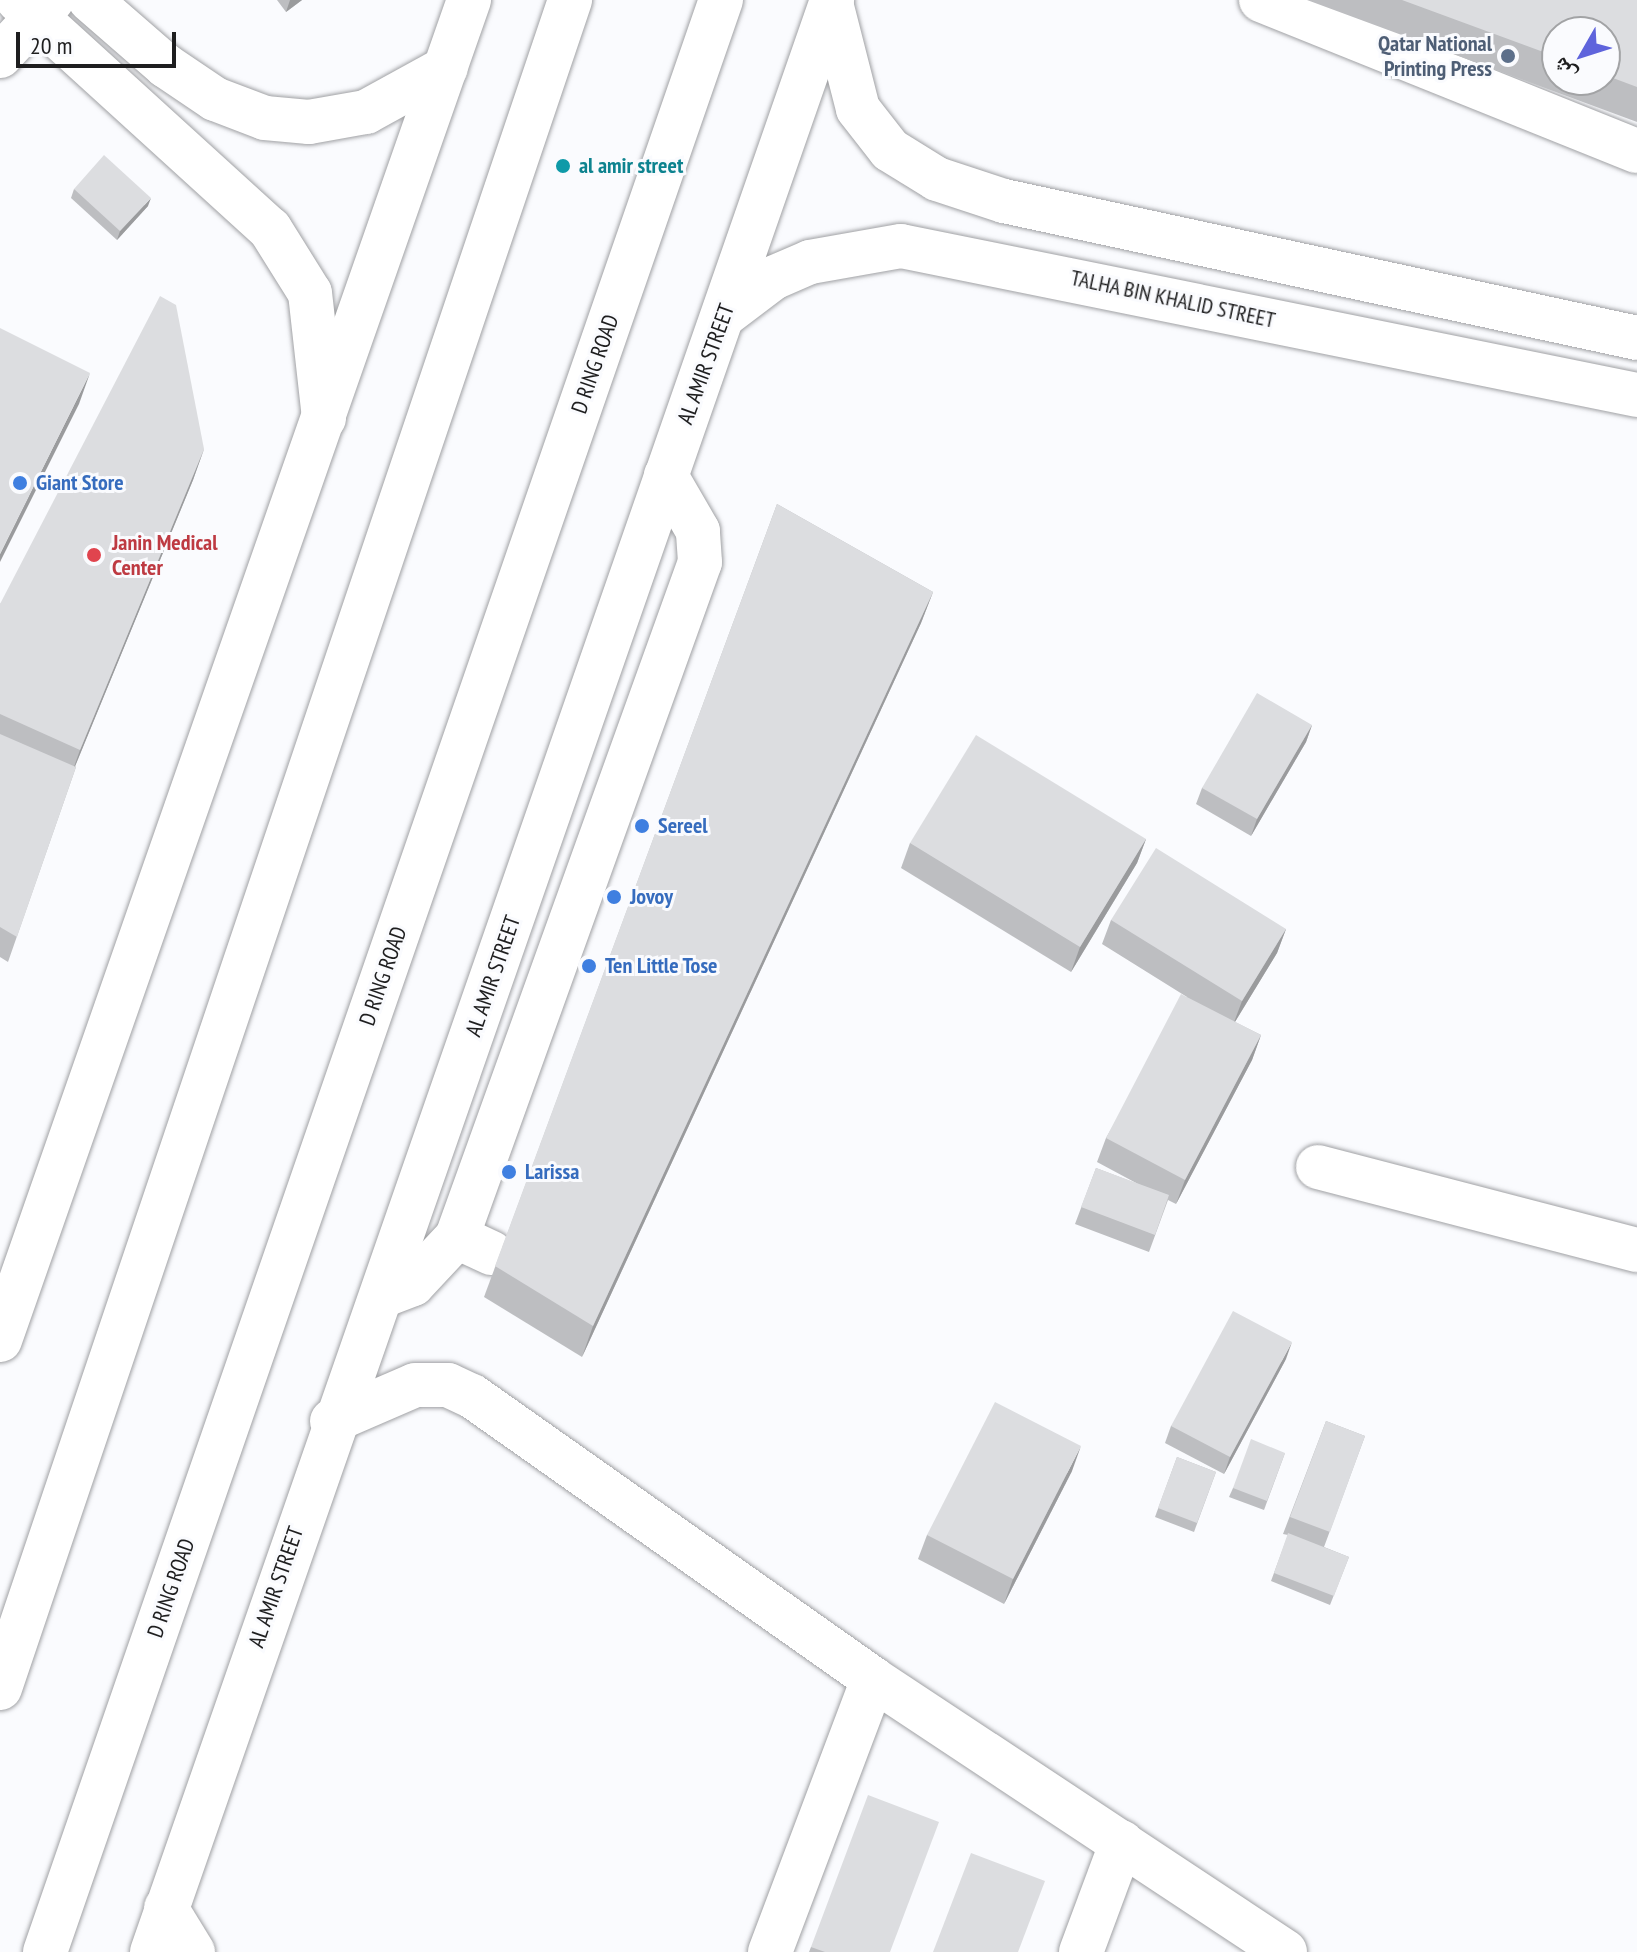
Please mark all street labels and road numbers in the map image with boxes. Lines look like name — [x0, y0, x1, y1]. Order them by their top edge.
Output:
street label: TALHA BIN KHALID STREET — [1068, 264, 1278, 334]
street label: AL AMIR STREET — [672, 300, 740, 428]
street label: D RING ROAD — [566, 311, 624, 417]
street label: AL AMIR STREET — [460, 911, 526, 1041]
street label: D RING ROAD — [354, 923, 412, 1029]
street label: AL AMIR STREET — [243, 1522, 309, 1652]
street label: D RING ROAD — [142, 1535, 200, 1641]

